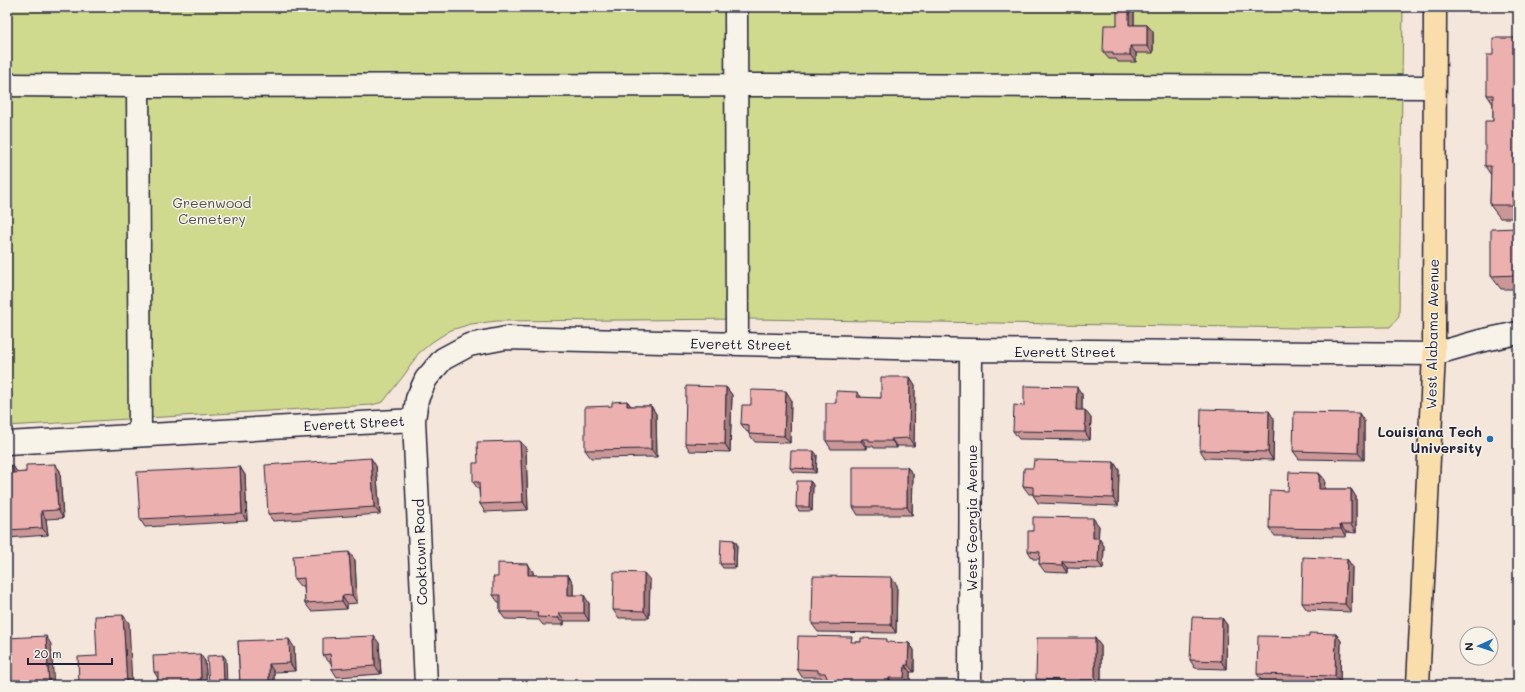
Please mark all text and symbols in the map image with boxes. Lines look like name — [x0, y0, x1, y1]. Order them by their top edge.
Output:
park label: Greenwood Cemetery — [173, 193, 252, 228]
street label: West Alabama Avenue — [1421, 258, 1443, 410]
street label: Everett Street — [690, 334, 792, 354]
street label: Everett Street — [1014, 342, 1116, 361]
street label: Everett Street — [303, 411, 405, 435]
place label: Louisiana Tech University — [1377, 422, 1482, 457]
marker: Louisiana Tech University — [1485, 434, 1495, 444]
street label: West Georgia Avenue — [962, 445, 981, 591]
street label: Cooktown Road — [409, 498, 431, 606]
north arrow — [1459, 626, 1499, 666]
scale bar — [28, 640, 112, 666]
text: N — [1461, 642, 1476, 651]
text: 20 m — [34, 645, 62, 661]

